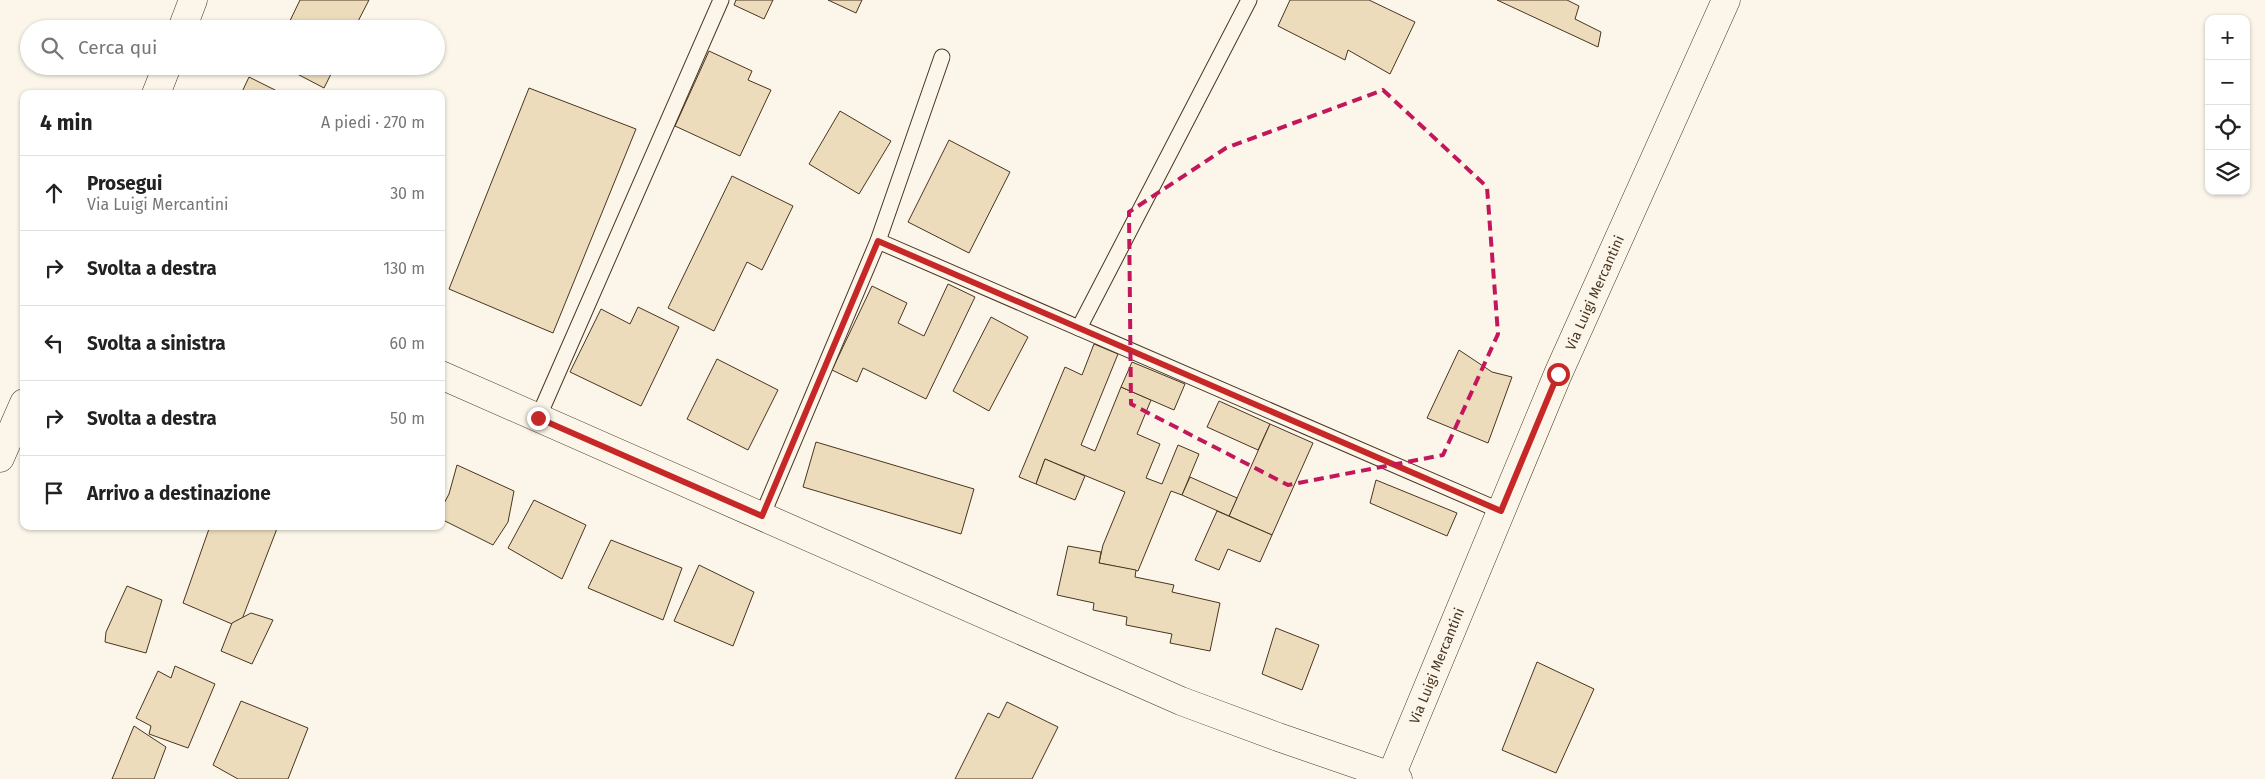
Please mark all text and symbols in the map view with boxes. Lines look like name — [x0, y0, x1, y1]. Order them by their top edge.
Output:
map controls — [2205, 15, 2250, 195]
button: + — [2205, 15, 2250, 60]
search box — [20, 20, 445, 75]
icon: search — [38, 34, 66, 62]
text: Cerca qui — [78, 36, 157, 59]
button: − — [2205, 60, 2250, 105]
button: locate — [2205, 105, 2250, 150]
text: 4 min — [40, 110, 93, 136]
text: A piedi · 270 m — [321, 113, 425, 132]
button: layers — [2205, 150, 2250, 195]
text: Prosegui — [87, 172, 162, 195]
icon: ahead — [40, 179, 68, 207]
text: 30 m — [390, 184, 425, 203]
text: Via Luigi Mercantini — [87, 195, 229, 214]
street label: Via Luigi Mercantini — [1562, 233, 1628, 353]
icon: right — [40, 254, 68, 282]
text: Svolta a destra — [87, 257, 217, 280]
text: 130 m — [383, 259, 425, 278]
icon: left — [40, 329, 68, 357]
text: Svolta a sinistra — [87, 332, 226, 355]
text: 60 m — [390, 334, 425, 353]
route start — [1547, 363, 1570, 386]
icon: right — [40, 404, 68, 432]
text: Svolta a destra — [87, 407, 217, 430]
route end — [527, 407, 550, 430]
text: 50 m — [390, 409, 425, 428]
icon: arrive — [40, 479, 68, 507]
text: Arrivo a destinazione — [87, 482, 271, 505]
street label: Via Luigi Mercantini — [1406, 605, 1468, 727]

